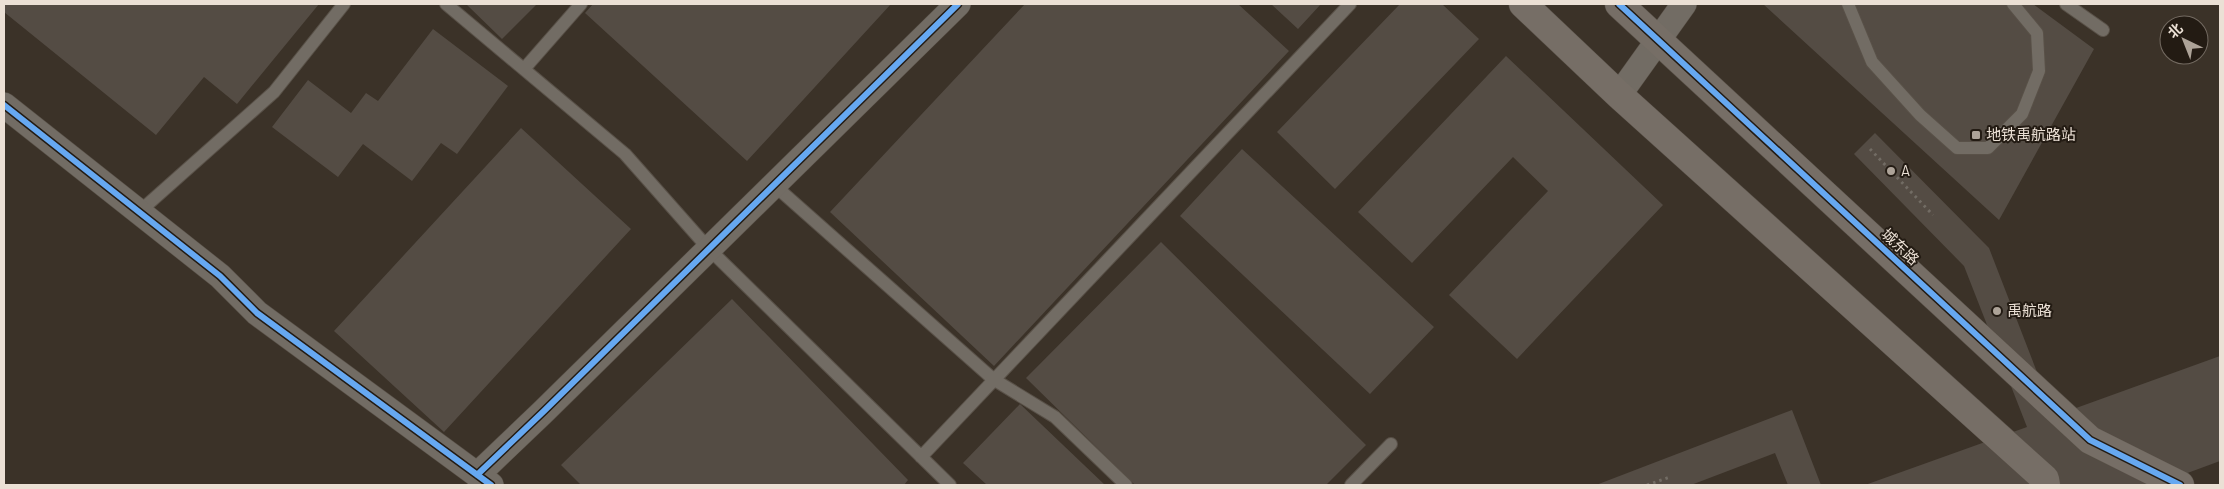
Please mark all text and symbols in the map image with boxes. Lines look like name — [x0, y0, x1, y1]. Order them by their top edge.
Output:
north arrow — [2159, 15, 2209, 65]
text: 北 — [2164, 19, 2186, 41]
place label: 地铁禹航路站 — [1986, 125, 2076, 143]
marker: 地铁禹航路站 — [1970, 129, 1982, 141]
place label: A — [1901, 161, 1910, 179]
marker: A — [1885, 165, 1897, 177]
street label: 城东路 — [1878, 224, 1923, 268]
place label: 禹航路 — [2007, 301, 2052, 319]
marker: 禹航路 — [1991, 305, 2003, 317]

